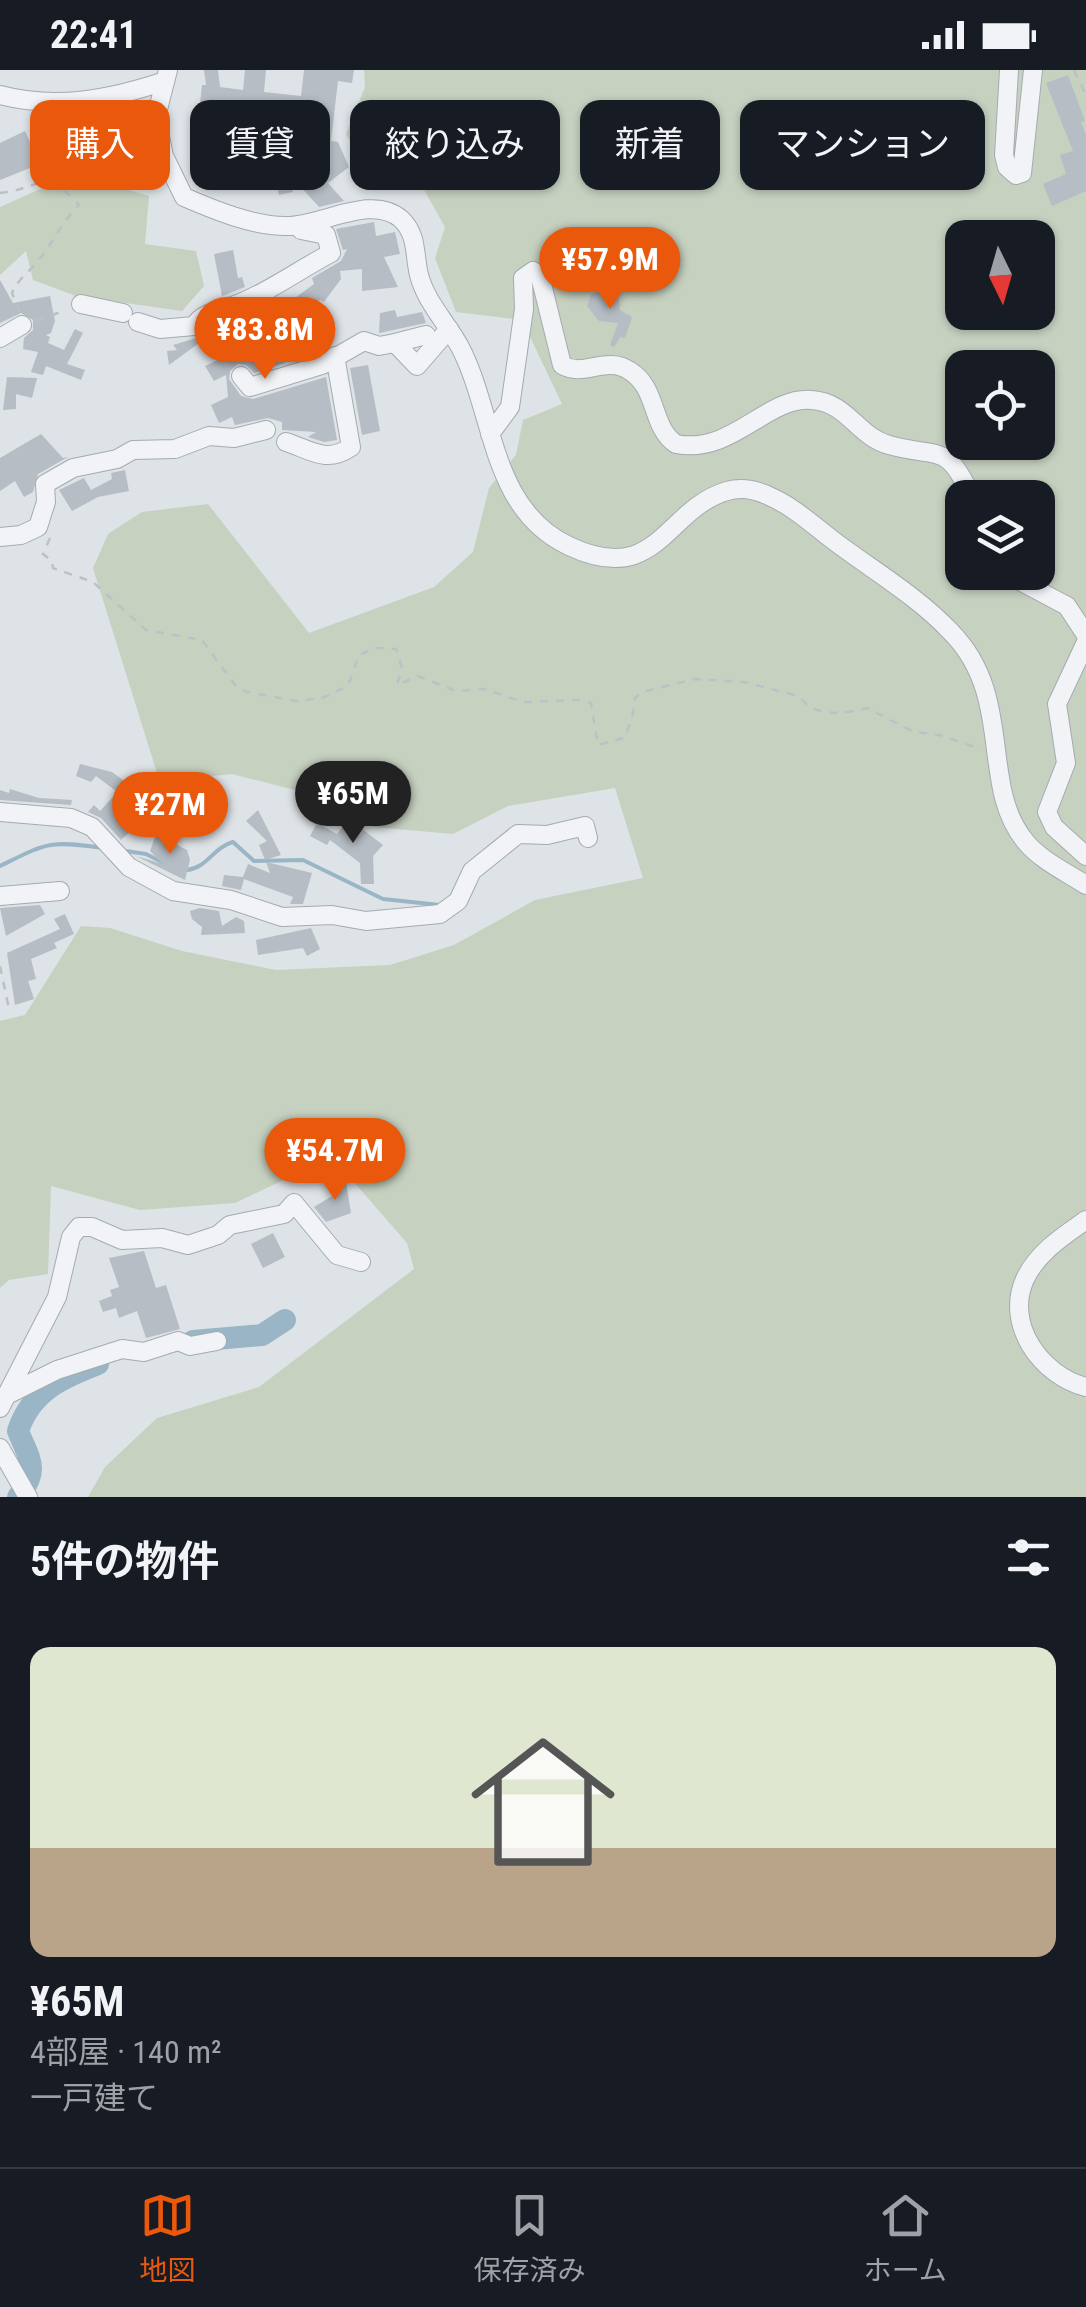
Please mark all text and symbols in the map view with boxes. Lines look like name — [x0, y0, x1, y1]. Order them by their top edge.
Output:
text: 22:41 — [50, 13, 137, 57]
chip: 購入 — [30, 100, 170, 190]
chip: 賃貸 — [190, 100, 330, 190]
chip: 絞り込み — [350, 100, 560, 190]
chip: 新着 — [580, 100, 720, 190]
chip: マンション — [740, 100, 985, 190]
north arrow — [945, 220, 1055, 330]
map controls — [945, 220, 1055, 590]
pin: ¥57.9M — [529, 227, 691, 312]
text: ¥57.9M — [561, 240, 659, 278]
pin: ¥83.8M — [184, 297, 346, 382]
text: ¥83.8M — [216, 310, 314, 348]
button: locate — [945, 350, 1055, 460]
button: layers — [945, 480, 1055, 590]
pin: ¥65M — [294, 761, 412, 846]
pin: ¥27M — [111, 772, 229, 857]
text: ¥65M — [317, 774, 389, 812]
text: ¥27M — [134, 785, 206, 823]
pin: ¥54.7M — [254, 1118, 416, 1203]
text: ¥54.7M — [286, 1131, 384, 1169]
icon: filters — [1001, 1530, 1056, 1585]
text: 5件の物件 — [30, 1537, 219, 1586]
icon: home — [453, 1712, 633, 1892]
text: ¥65M — [30, 1977, 124, 2026]
text: 4部屋 · 140 m² — [30, 2033, 222, 2071]
text: 一戸建て — [30, 2079, 158, 2117]
tab: 地図 — [139, 2188, 195, 2288]
tab: 保存済み — [473, 2188, 585, 2288]
tab: ホーム — [864, 2188, 947, 2288]

